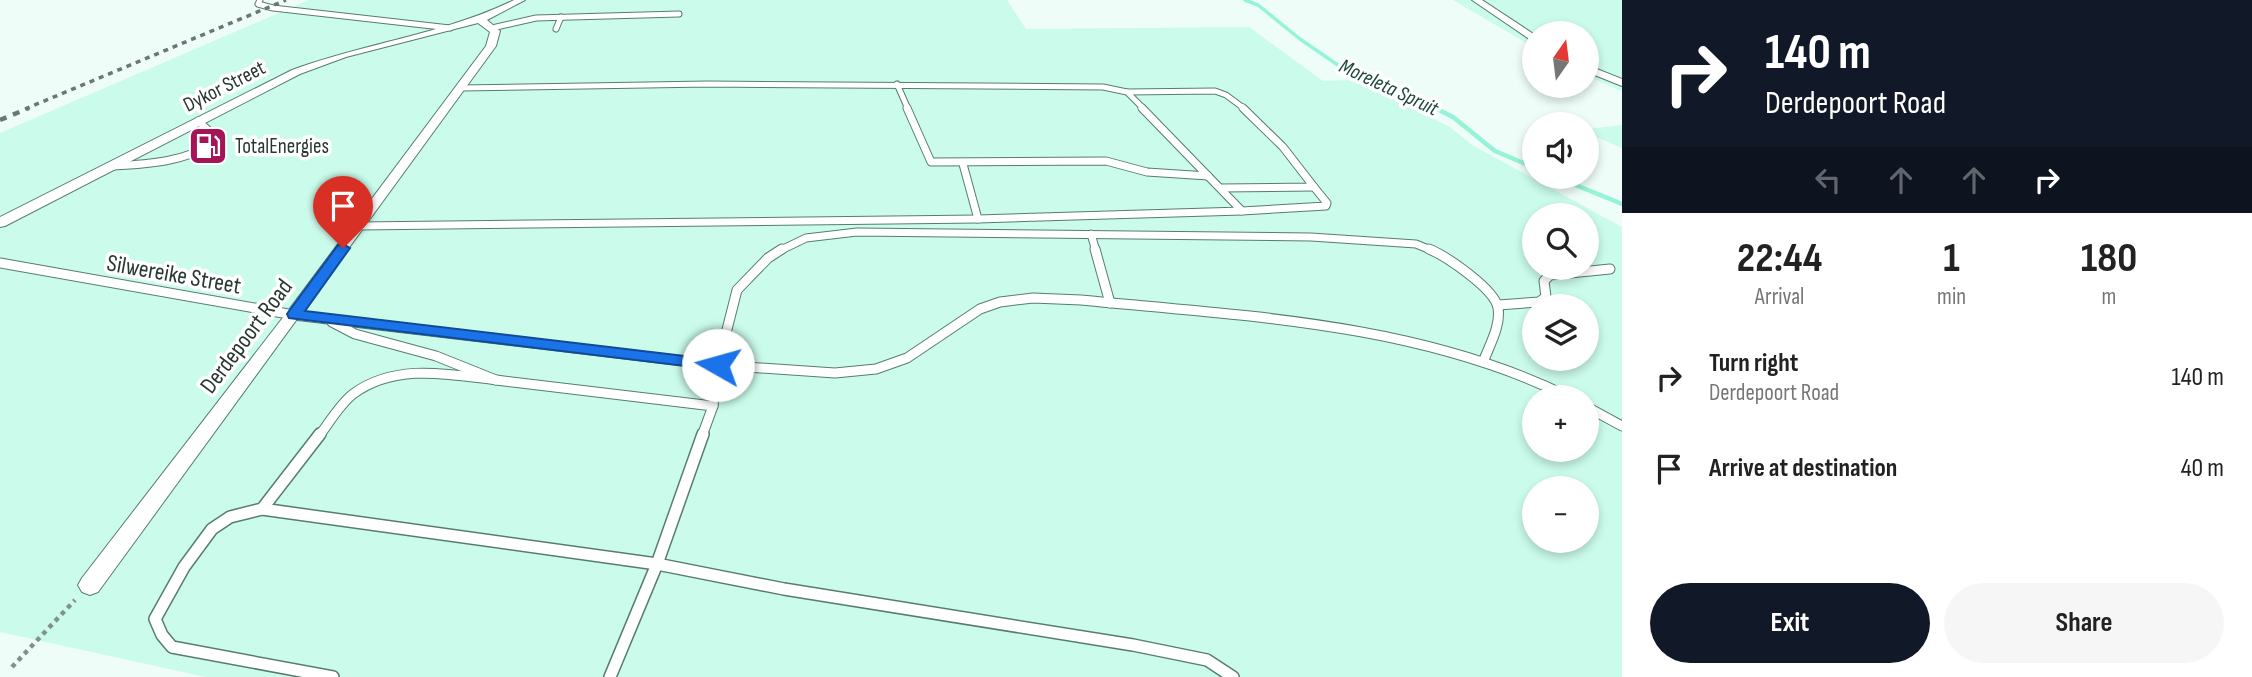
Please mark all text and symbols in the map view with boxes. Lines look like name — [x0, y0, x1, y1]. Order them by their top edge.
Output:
north arrow — [1522, 21, 1600, 98]
map controls — [1522, 21, 1599, 553]
text: 140 m — [1765, 24, 1871, 83]
icon: right — [1650, 28, 1741, 119]
water label: Moreleta Spruit — [1335, 54, 1443, 122]
street label: Dykor Street — [179, 55, 269, 118]
text: Derdepoort Road — [1765, 84, 1946, 123]
button: sound — [1522, 112, 1599, 189]
fuel station icon: TotalEnergies — [187, 125, 229, 167]
place label: TotalEnergies — [235, 134, 329, 159]
icon: left — [1809, 161, 1847, 199]
icon: ahead — [1882, 161, 1920, 199]
icon: ahead — [1955, 161, 1993, 199]
icon: right — [2028, 161, 2066, 199]
pin — [313, 176, 373, 248]
icon: arrive — [324, 187, 362, 225]
button: search — [1522, 203, 1599, 280]
text: 22:44 — [1737, 233, 1822, 284]
text: 1 — [1943, 233, 1960, 284]
text: 180 — [2081, 233, 2137, 284]
street label: Silwereike Street — [105, 248, 243, 301]
street label: Derdepoort Road — [194, 273, 299, 399]
text: Arrival — [1755, 283, 1804, 311]
text: min — [1937, 283, 1966, 311]
text: m — [2102, 283, 2116, 311]
button: layers — [1522, 294, 1599, 371]
position arrow — [681, 328, 755, 402]
text: Turn right — [1709, 348, 1798, 379]
icon: right — [1650, 359, 1688, 397]
text: 140 m — [2172, 362, 2224, 393]
text: Derdepoort Road — [1709, 379, 1839, 407]
button: + — [1522, 385, 1599, 462]
icon: arrive — [1650, 450, 1688, 488]
text: Arrive at destination — [1709, 453, 1897, 484]
text: 40 m — [2181, 453, 2224, 484]
button: − — [1522, 476, 1599, 553]
button: Exit — [1650, 583, 1930, 663]
button: Share — [1944, 583, 2224, 663]

